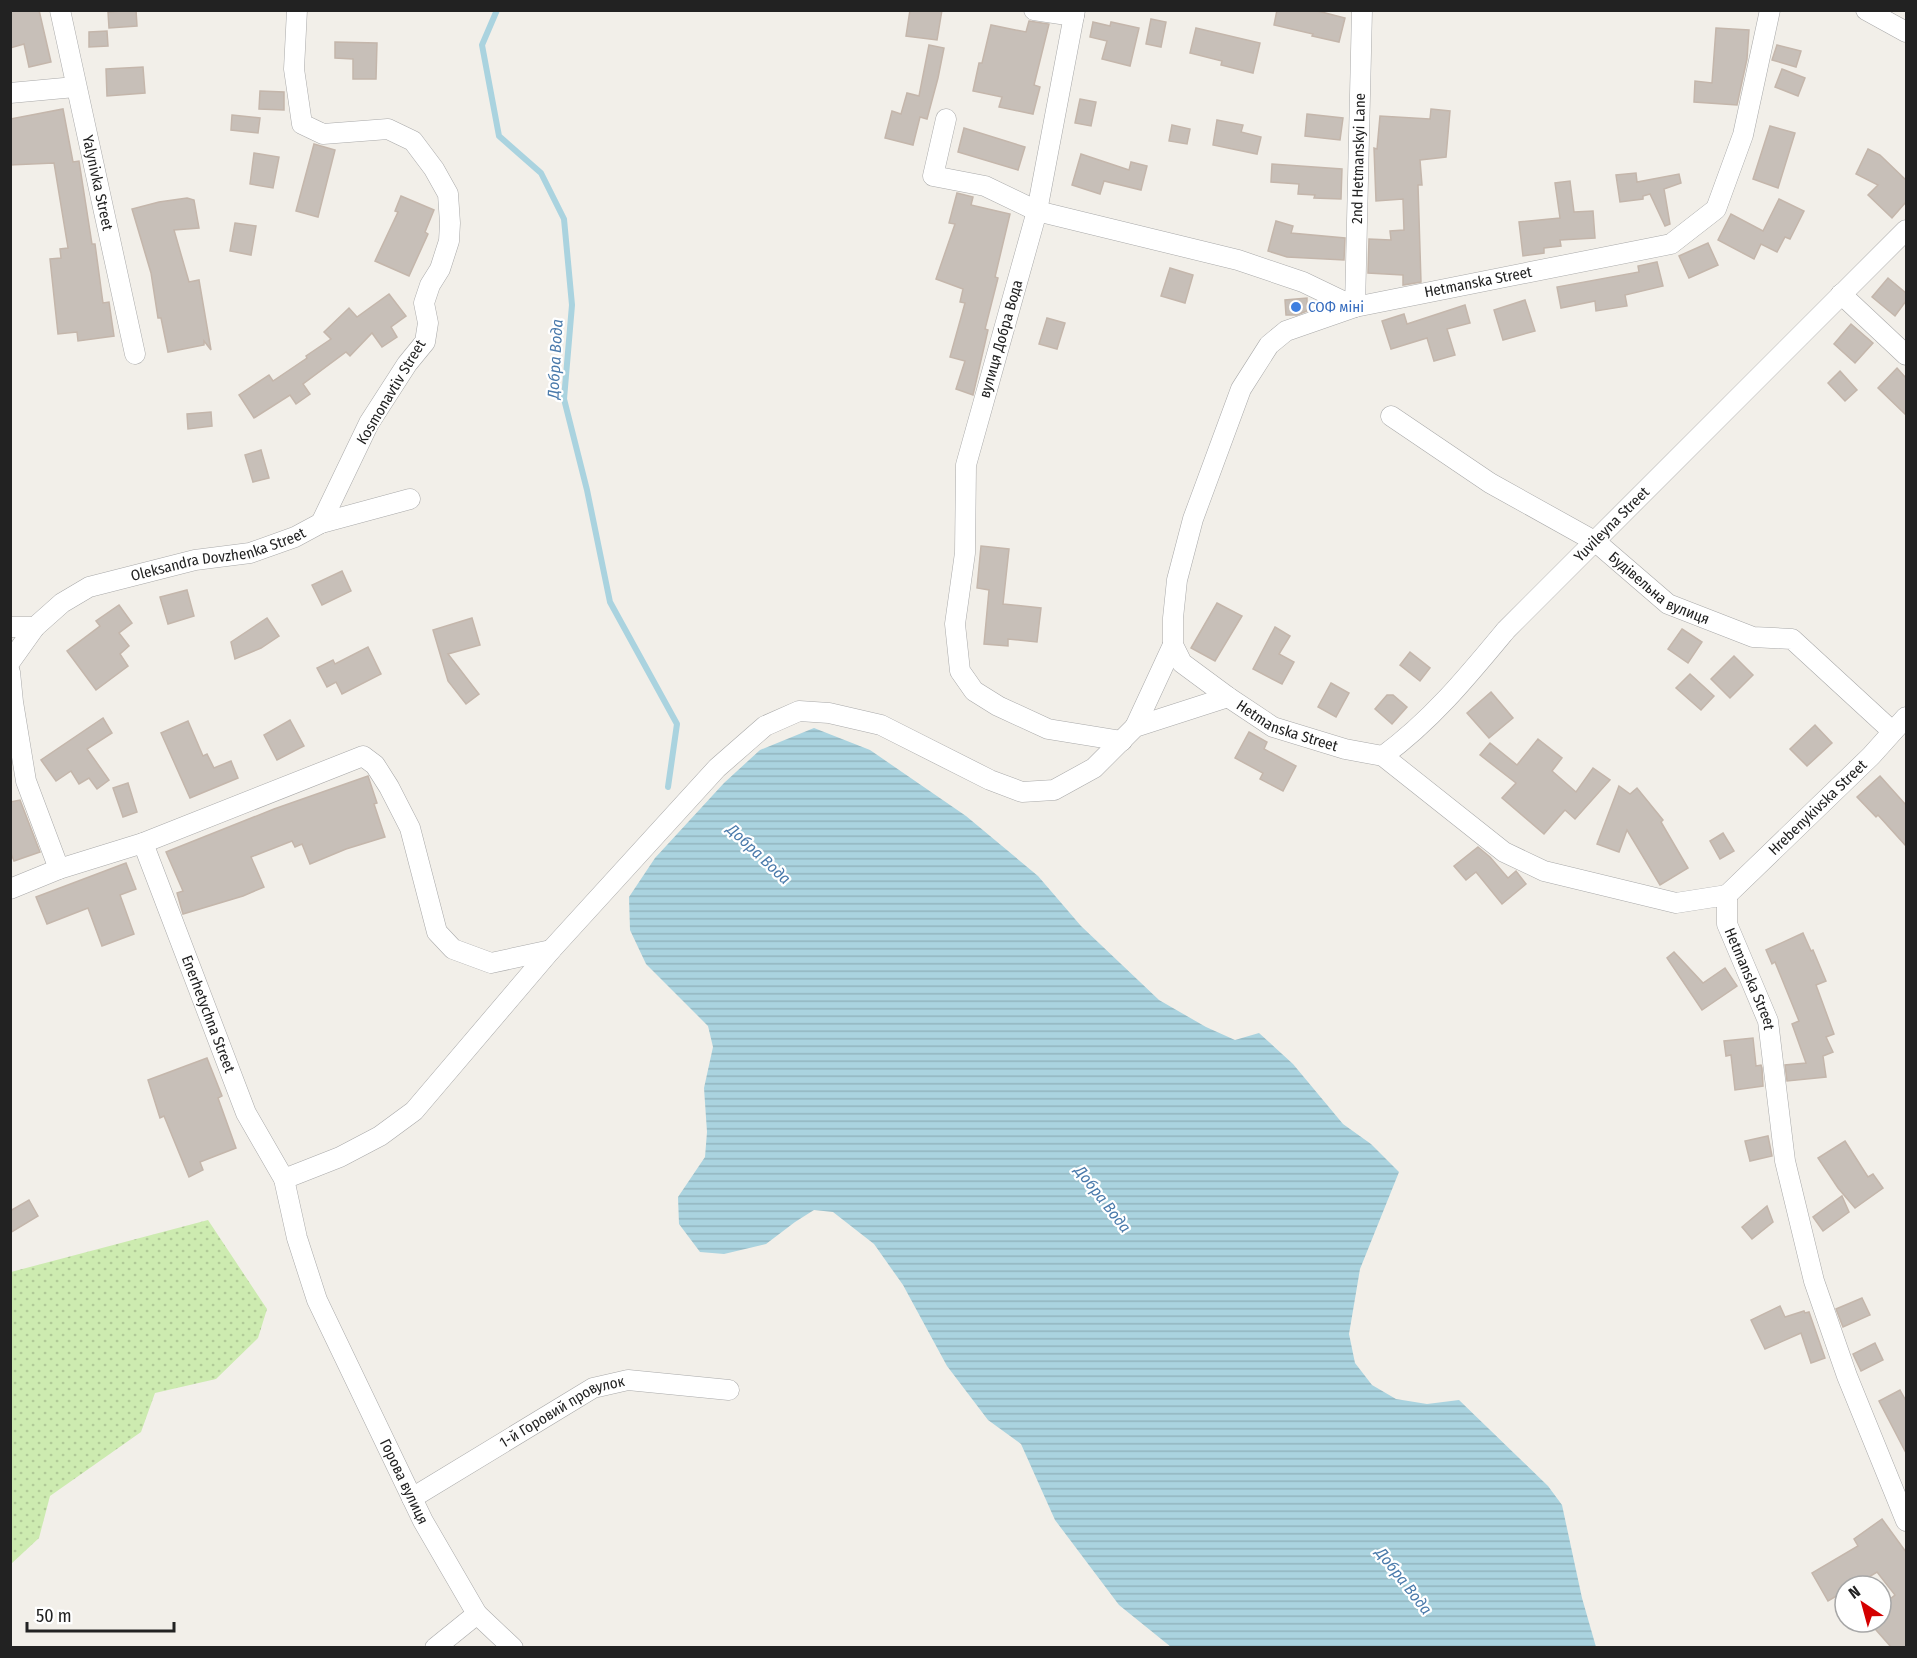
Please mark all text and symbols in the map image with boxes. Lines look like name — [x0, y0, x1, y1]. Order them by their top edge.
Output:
street label: 2nd Hetmanskyi Lane — [1348, 93, 1369, 224]
street label: Yalynivka Street — [79, 134, 117, 232]
street label: Hetmanska Street — [1423, 263, 1533, 301]
street label: вулиця Добра Вода — [976, 278, 1026, 400]
place label: СОФ міні — [1308, 298, 1364, 316]
marker: СОФ міні — [1289, 300, 1303, 314]
water label: Добра Вода — [543, 319, 567, 401]
street label: Kosmonavtiv Street — [353, 336, 429, 448]
street label: Yuvileyna Street — [1570, 483, 1653, 566]
street label: Oleksandra Dovzhenka Street — [129, 524, 309, 585]
street label: Будівельна вулиця — [1605, 548, 1712, 628]
street label: Hetmanska Street — [1233, 696, 1340, 755]
street label: Hrebenykivska Street — [1765, 756, 1871, 859]
water label: Добра Вода — [722, 818, 795, 888]
street label: Hetmanska Street — [1721, 925, 1778, 1031]
street label: Enerhetychna Street — [178, 953, 239, 1075]
water label: Добра Вода — [1070, 1160, 1135, 1236]
street label: 1-й Горовий провулок — [496, 1372, 626, 1452]
street label: Горова вулиця — [376, 1436, 432, 1527]
water label: Добра Вода — [1371, 1542, 1436, 1618]
north arrow — [1833, 1574, 1893, 1634]
text: N — [1845, 1582, 1864, 1603]
scale bar — [27, 1595, 174, 1633]
text: 50 m — [36, 1605, 72, 1627]

